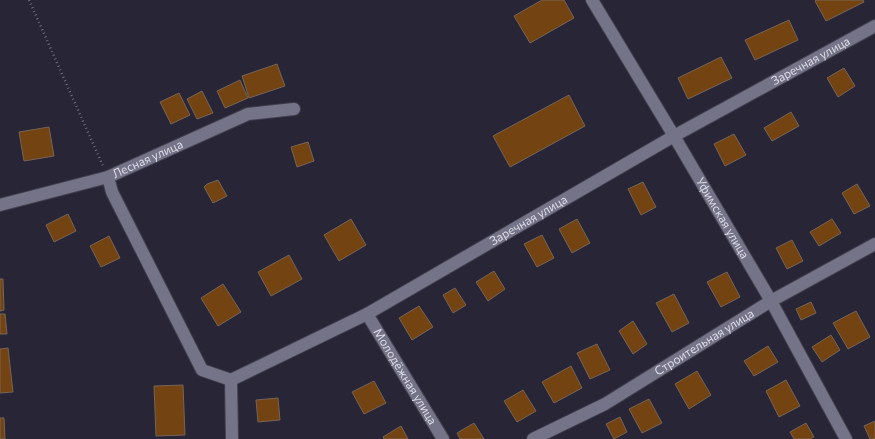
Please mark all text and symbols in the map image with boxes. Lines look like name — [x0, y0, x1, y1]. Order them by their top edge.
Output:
street label: Заречная улица — [769, 33, 852, 87]
street label: Лесная улица — [110, 136, 185, 180]
street label: Уфимская улица — [694, 174, 752, 261]
street label: Заречная улица — [487, 191, 569, 247]
street label: Строительная улица — [652, 305, 756, 378]
street label: Молодёжная улица — [371, 325, 440, 427]

